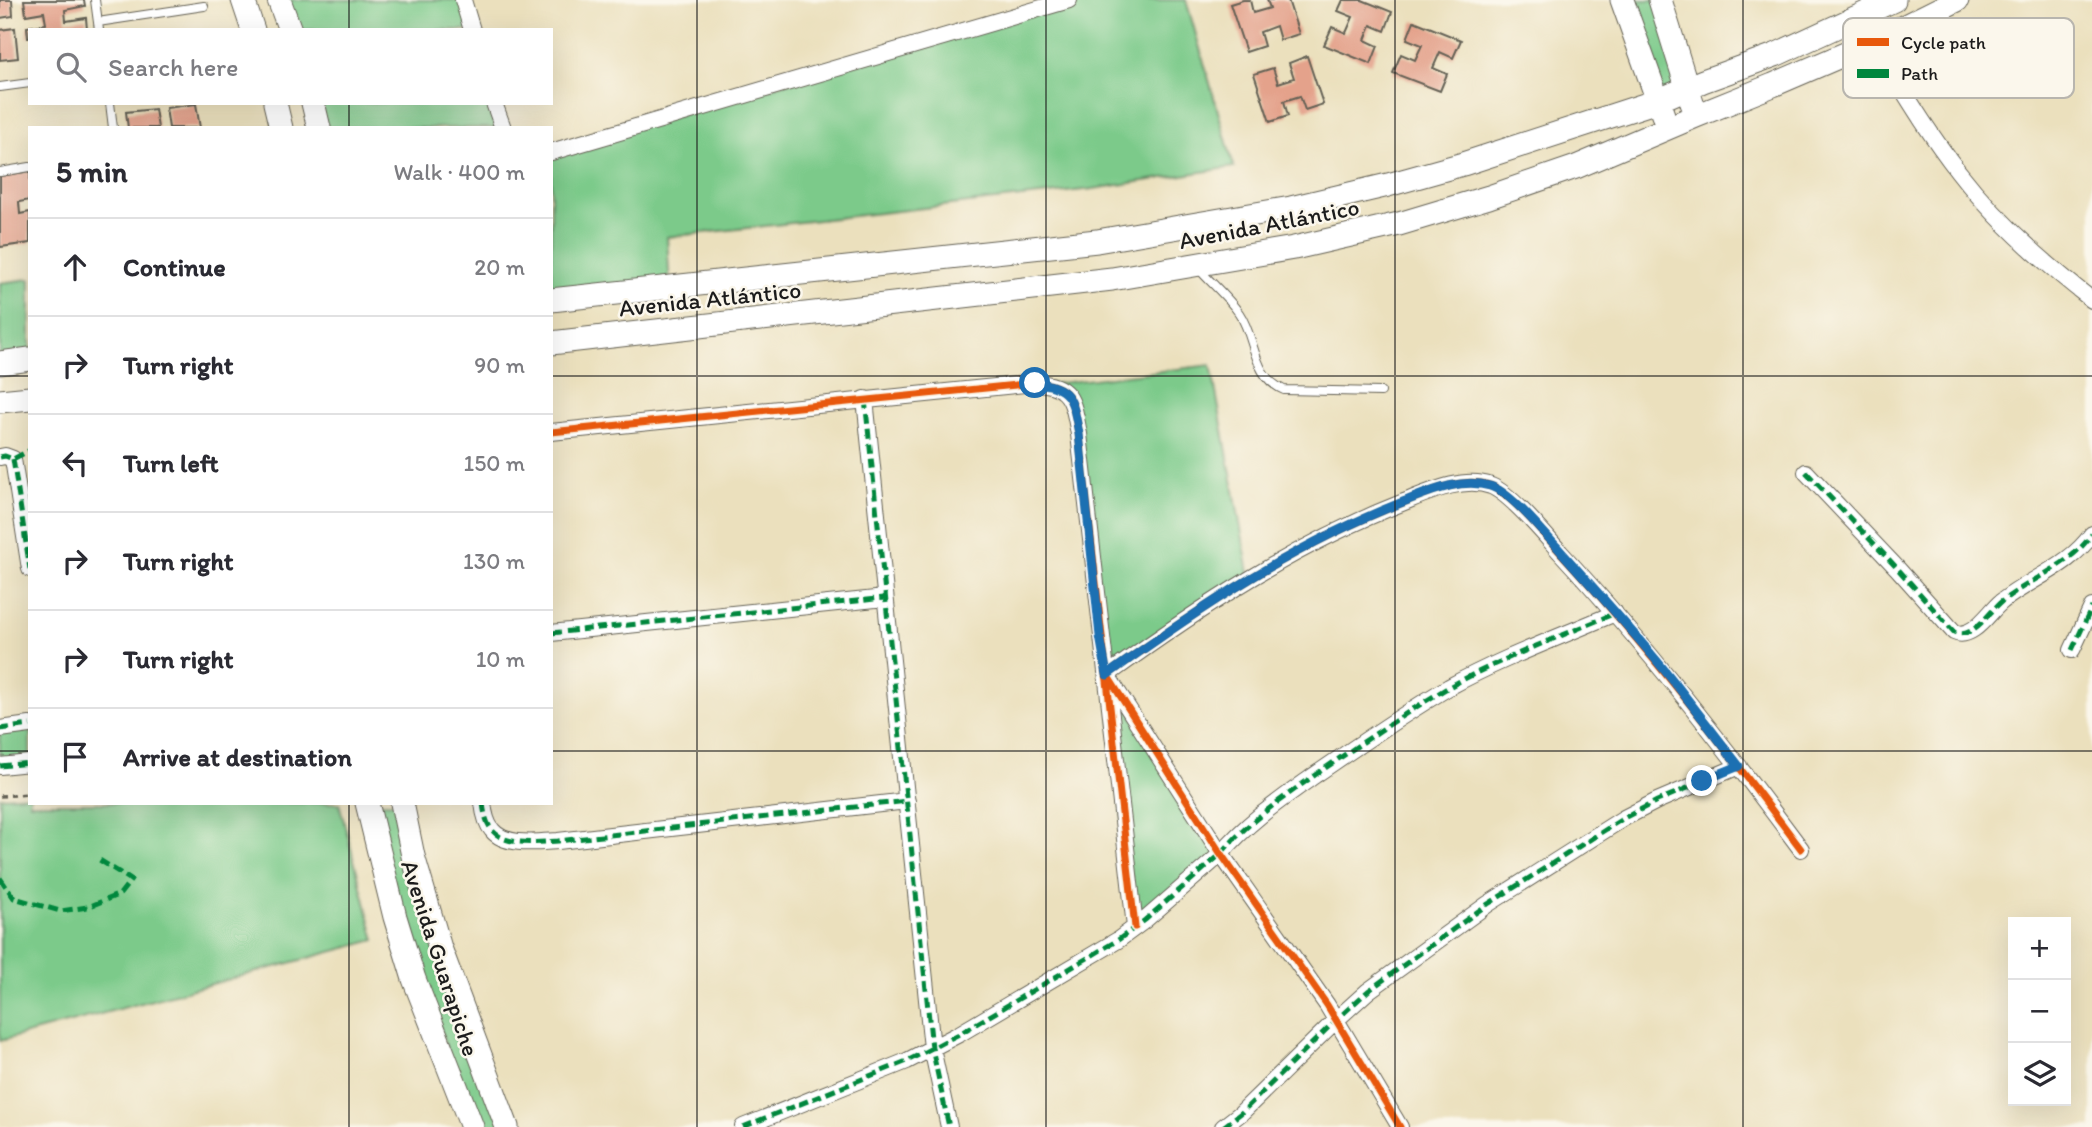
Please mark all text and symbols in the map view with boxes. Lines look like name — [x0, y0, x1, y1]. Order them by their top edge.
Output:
legend — [1843, 18, 2074, 98]
search box — [28, 28, 553, 105]
text: Cycle path — [1901, 31, 1986, 54]
icon: search — [52, 48, 90, 86]
text: Search here — [108, 51, 238, 83]
text: Path — [1901, 62, 1938, 85]
text: 5 min — [56, 153, 127, 190]
text: Walk · 400 m — [393, 158, 525, 186]
street label: Avenida Atlántico — [1176, 192, 1361, 255]
icon: ahead — [56, 248, 94, 286]
text: Continue — [123, 251, 226, 283]
text: 20 m — [474, 253, 525, 281]
street label: Avenida Atlántico — [617, 275, 802, 322]
icon: right — [56, 346, 94, 384]
text: Turn right — [123, 349, 234, 381]
text: 90 m — [474, 351, 525, 379]
route start — [1019, 367, 1050, 398]
icon: left — [56, 444, 94, 482]
text: Turn left — [123, 447, 219, 479]
text: 150 m — [464, 449, 525, 477]
icon: right — [56, 542, 94, 580]
text: Turn right — [123, 545, 234, 577]
text: 130 m — [463, 547, 525, 575]
icon: right — [56, 640, 94, 678]
text: Turn right — [123, 643, 234, 675]
text: 10 m — [476, 645, 525, 673]
icon: arrive — [56, 738, 94, 776]
text: Arrive at destination — [123, 741, 352, 773]
route end — [1686, 765, 1717, 796]
street label: Avenida Guarapiche — [395, 856, 486, 1060]
map controls — [2008, 917, 2071, 1106]
button: + — [2008, 917, 2071, 980]
button: − — [2008, 980, 2071, 1043]
button: layers — [2008, 1043, 2071, 1106]

